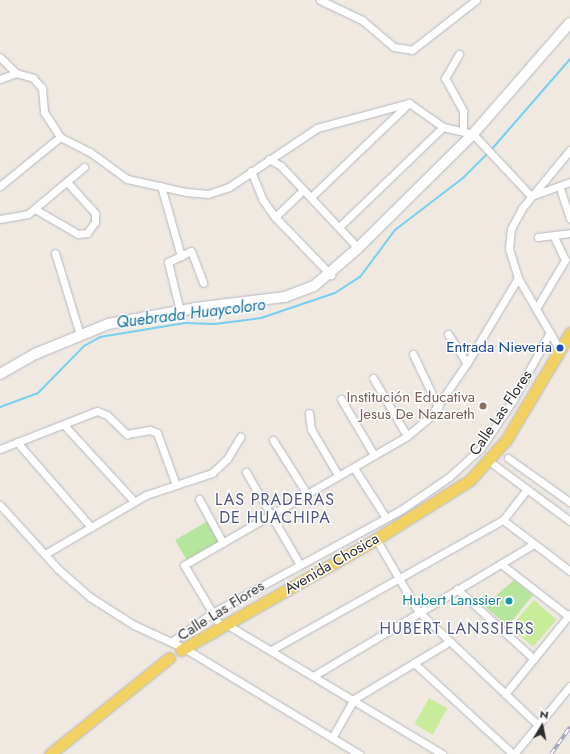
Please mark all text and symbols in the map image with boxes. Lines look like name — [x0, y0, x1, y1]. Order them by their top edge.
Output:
water label: Quebrada Huaycoloro — [115, 295, 267, 333]
place label: Entrada Nieveria — [446, 339, 552, 357]
marker: Entrada Nieveria — [555, 343, 565, 353]
street label: Calle Las Flores — [466, 367, 536, 459]
place label: Institución Educativa Jesus De Nazareth — [346, 388, 475, 423]
marker: Institución Educativa Jesus De Nazareth — [478, 401, 488, 411]
district label: LAS PRADERAS DE HUACHIPA — [215, 490, 335, 528]
street label: Avenida Chosica — [282, 530, 382, 598]
street label: Calle Las Flores — [174, 577, 268, 645]
place label: Hubert Lanssier — [402, 592, 501, 610]
marker: Hubert Lanssier — [504, 596, 514, 606]
district label: HUBERT LANSSIERS — [379, 619, 535, 639]
north arrow — [522, 706, 562, 746]
text: N — [538, 706, 550, 723]

